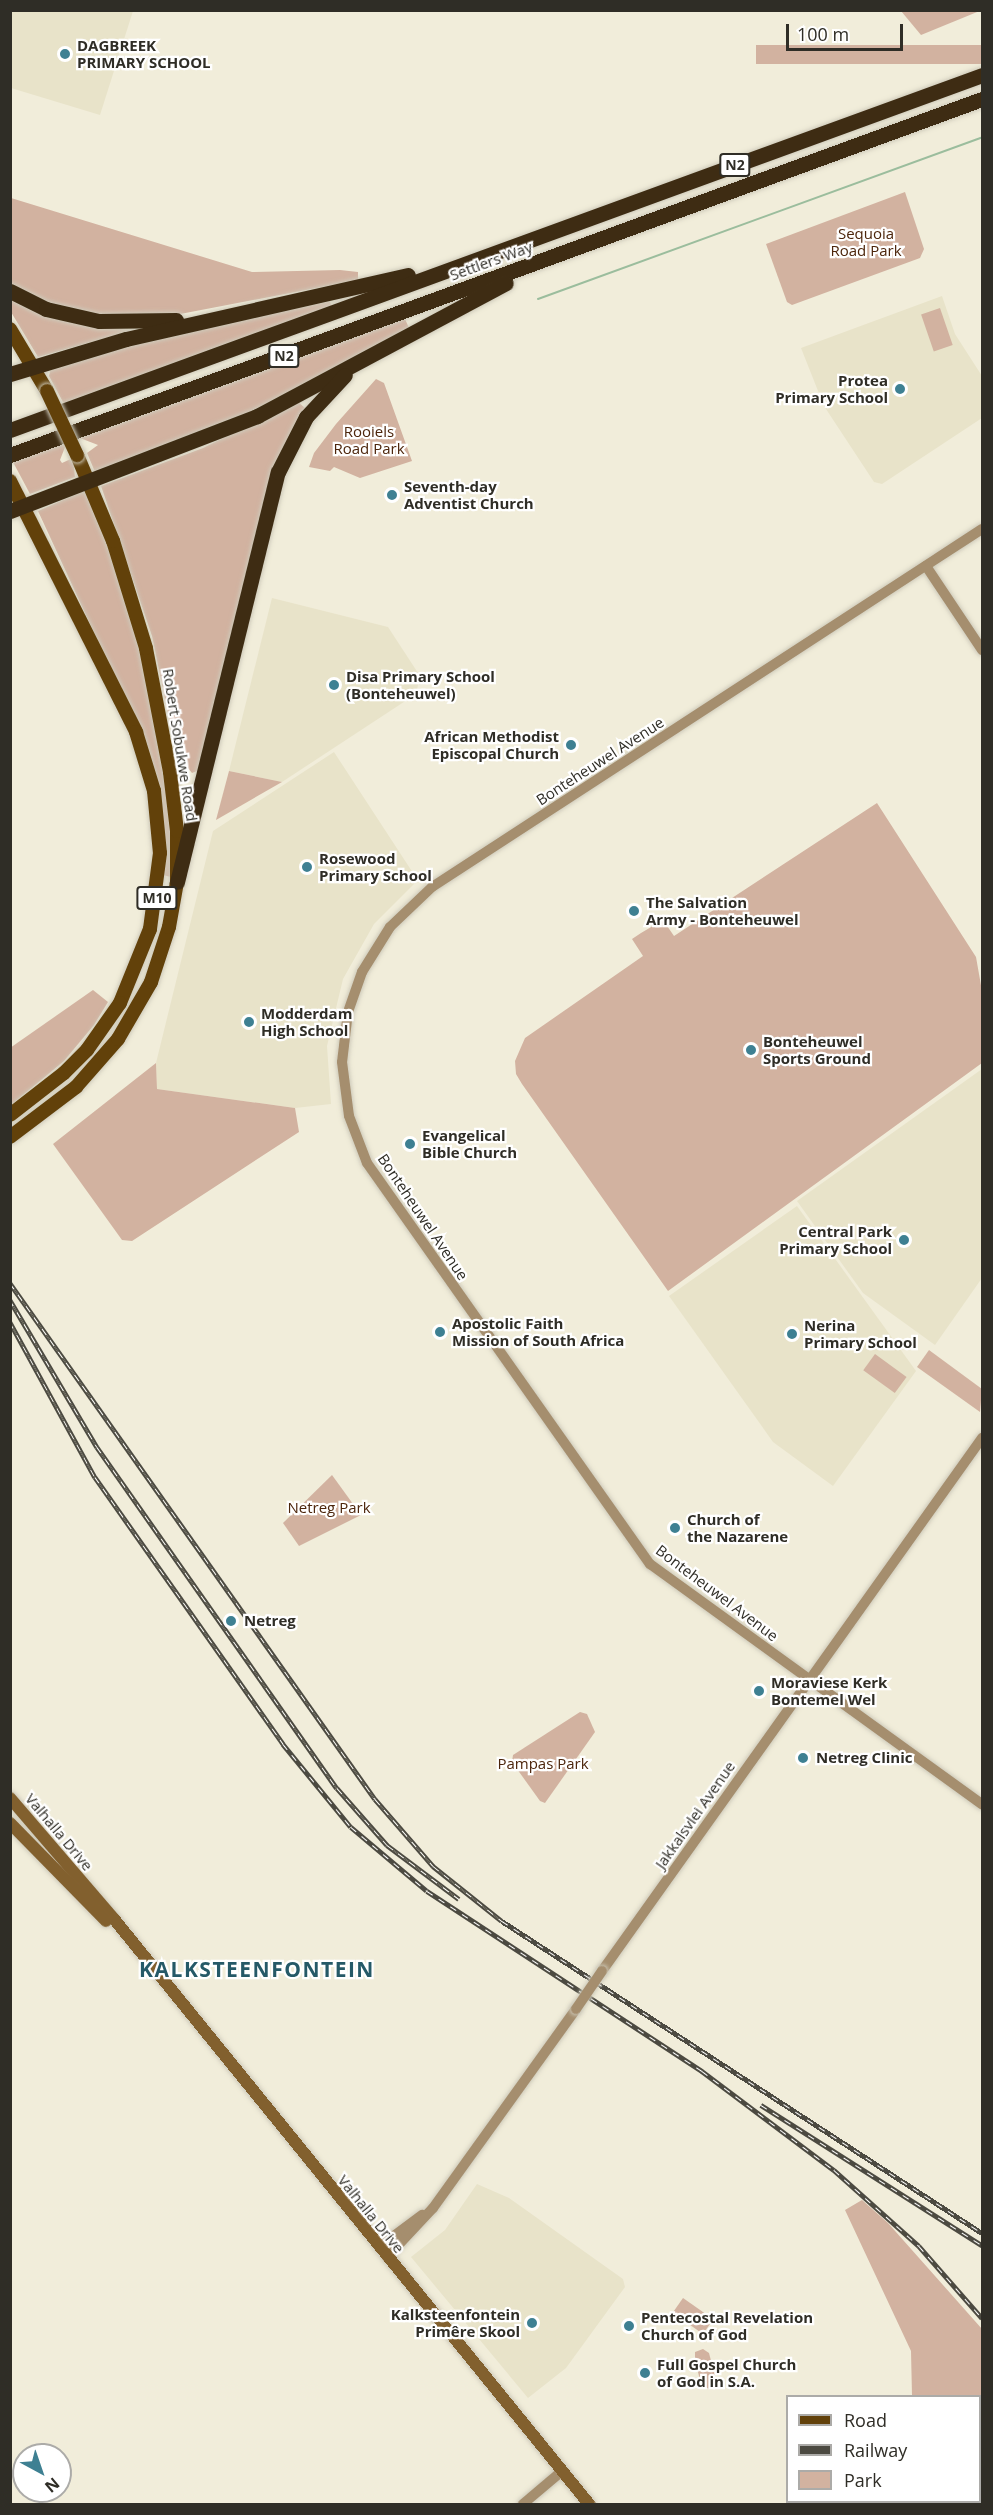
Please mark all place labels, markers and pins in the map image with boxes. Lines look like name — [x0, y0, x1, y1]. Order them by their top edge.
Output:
place label: DAGBREEK PRIMARY SCHOOL — [77, 36, 211, 71]
marker: DAGBREEK PRIMARY SCHOOL — [58, 47, 72, 61]
place label: Protea Primary School — [775, 371, 888, 406]
marker: Protea Primary School — [893, 382, 907, 396]
place label: Seventh-day Adventist Church — [404, 477, 534, 512]
marker: Seventh-day Adventist Church — [385, 488, 399, 502]
place label: Disa Primary School (Bonteheuwel) — [346, 667, 495, 702]
marker: Disa Primary School (Bonteheuwel) — [327, 678, 341, 692]
place label: African Methodist Episcopal Church — [424, 727, 559, 762]
marker: African Methodist Episcopal Church — [564, 738, 578, 752]
place label: Rosewood Primary School — [319, 849, 432, 884]
marker: Rosewood Primary School — [300, 860, 314, 874]
place label: The Salvation Army - Bonteheuwel — [646, 893, 798, 928]
marker: The Salvation Army - Bonteheuwel — [627, 904, 641, 918]
place label: Modderdam High School — [261, 1004, 352, 1039]
marker: Modderdam High School — [242, 1015, 256, 1029]
place label: Bonteheuwel Sports Ground — [763, 1032, 871, 1067]
marker: Bonteheuwel Sports Ground — [744, 1043, 758, 1057]
place label: Evangelical Bible Church — [422, 1126, 517, 1161]
marker: Evangelical Bible Church — [403, 1137, 417, 1151]
place label: Central Park Primary School — [779, 1222, 892, 1257]
marker: Central Park Primary School — [897, 1233, 911, 1247]
place label: Apostolic Faith Mission of South Africa — [452, 1314, 624, 1349]
place label: Nerina Primary School — [804, 1316, 917, 1351]
marker: Apostolic Faith Mission of South Africa — [433, 1325, 447, 1339]
marker: Nerina Primary School — [785, 1327, 799, 1341]
place label: Church of the Nazarene — [687, 1510, 788, 1545]
marker: Church of the Nazarene — [668, 1521, 682, 1535]
marker: Netreg — [222, 1612, 240, 1630]
place label: Netreg — [244, 1612, 296, 1630]
place label: Moraviese Kerk Bontemel Wel — [771, 1673, 887, 1708]
marker: Moraviese Kerk Bontemel Wel — [752, 1684, 766, 1698]
marker: Netreg Clinic — [794, 1749, 812, 1767]
place label: Netreg Clinic — [816, 1749, 912, 1767]
place label: Kalksteenfontein Primêre Skool — [391, 2305, 520, 2340]
place label: Pentecostal Revelation Church of God — [641, 2308, 813, 2343]
marker: Kalksteenfontein Primêre Skool — [525, 2316, 539, 2330]
marker: Pentecostal Revelation Church of God — [622, 2319, 636, 2333]
place label: Full Gospel Church of God in S.A. — [657, 2355, 796, 2390]
marker: Full Gospel Church of God in S.A. — [638, 2366, 652, 2380]

